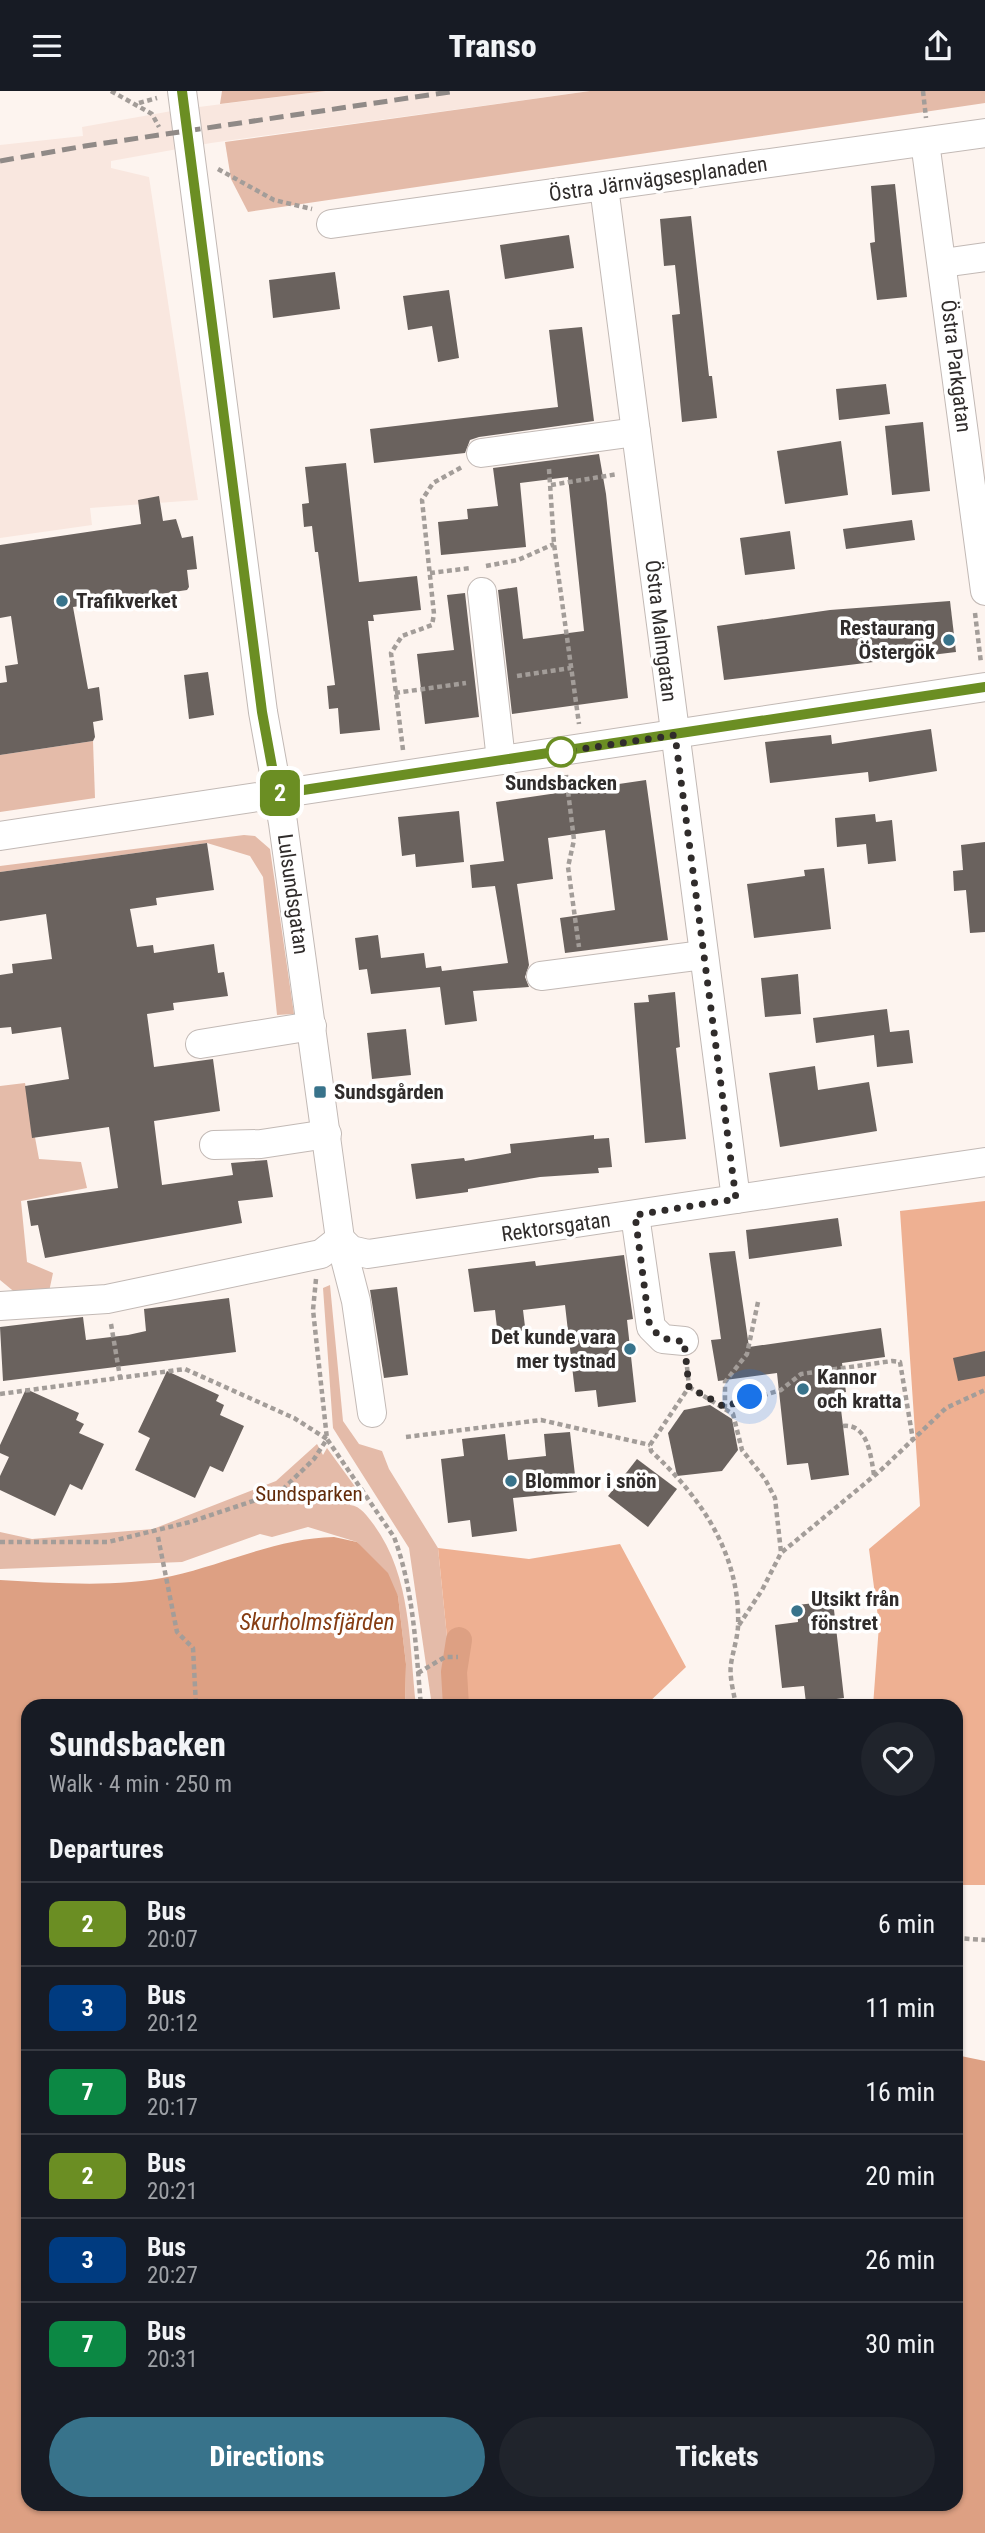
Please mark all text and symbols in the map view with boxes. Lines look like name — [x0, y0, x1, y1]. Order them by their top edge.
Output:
icon: menu — [28, 27, 66, 65]
text: Transo — [448, 27, 537, 65]
icon: share — [919, 27, 957, 65]
street label: Östra Järnvägsesplanaden — [547, 152, 769, 206]
street label: Östra Parkgatan — [936, 298, 976, 434]
street label: Östra Malmgatan — [640, 559, 682, 703]
place label: Trafikverket — [76, 589, 177, 613]
marker: Trafikverket — [54, 593, 70, 609]
place label: Restaurang Östergök — [840, 616, 936, 664]
marker: Restaurang Östergök — [941, 632, 957, 648]
marker: Sundsbacken — [546, 737, 576, 767]
line badge: 2 — [257, 770, 303, 816]
place label: Sundsbacken — [505, 771, 617, 795]
text: 2 — [274, 779, 286, 807]
street label: Lulsundsgatan — [273, 832, 313, 956]
place label: Sundsgården — [334, 1080, 444, 1104]
marker: Sundsgården — [312, 1084, 328, 1100]
street label: Rektorsgatan — [500, 1207, 612, 1247]
place label: Det kunde vara mer tystnad — [491, 1325, 616, 1373]
marker: Det kunde vara mer tystnad — [622, 1341, 638, 1357]
place label: Kannor och kratta — [817, 1365, 902, 1413]
your location — [732, 1379, 767, 1414]
marker: Kannor och kratta — [795, 1381, 811, 1397]
place label: Blommor i snön — [525, 1469, 657, 1493]
marker: Blommor i snön — [503, 1473, 519, 1489]
park label: Sundsparken — [255, 1482, 363, 1506]
place label: Utsikt från fönstret — [811, 1587, 899, 1635]
marker: Utsikt från fönstret — [789, 1603, 805, 1619]
water label: Skurholmsfjärden — [240, 1609, 394, 1636]
button: heart — [861, 1722, 935, 1796]
text: Sundsbacken — [49, 1725, 226, 1764]
text: Walk · 4 min · 250 m — [49, 1771, 232, 1798]
text: Departures — [49, 1834, 164, 1864]
text: Bus — [147, 1896, 186, 1926]
text: 6 min — [878, 1909, 935, 1939]
text: 2 — [81, 1910, 94, 1938]
text: 20:07 — [147, 1926, 198, 1953]
text: Bus — [147, 1980, 186, 2010]
text: 11 min — [865, 1993, 935, 2023]
text: 3 — [81, 1994, 94, 2022]
text: 20:12 — [147, 2010, 198, 2037]
text: Bus — [147, 2064, 186, 2094]
text: 16 min — [865, 2077, 935, 2107]
text: 7 — [81, 2078, 94, 2106]
text: 20:17 — [147, 2094, 198, 2121]
text: Bus — [147, 2148, 186, 2178]
text: 20 min — [865, 2161, 935, 2191]
text: 2 — [81, 2162, 94, 2190]
text: 20:21 — [147, 2178, 198, 2205]
text: Bus — [147, 2232, 186, 2262]
text: 26 min — [865, 2245, 935, 2275]
text: 3 — [81, 2246, 94, 2274]
text: 20:27 — [147, 2262, 198, 2289]
text: Bus — [147, 2316, 186, 2346]
text: 30 min — [865, 2329, 935, 2359]
text: 7 — [81, 2330, 94, 2358]
text: 20:31 — [147, 2346, 198, 2373]
button: Directions — [49, 2417, 485, 2497]
button: Tickets — [499, 2417, 935, 2497]

